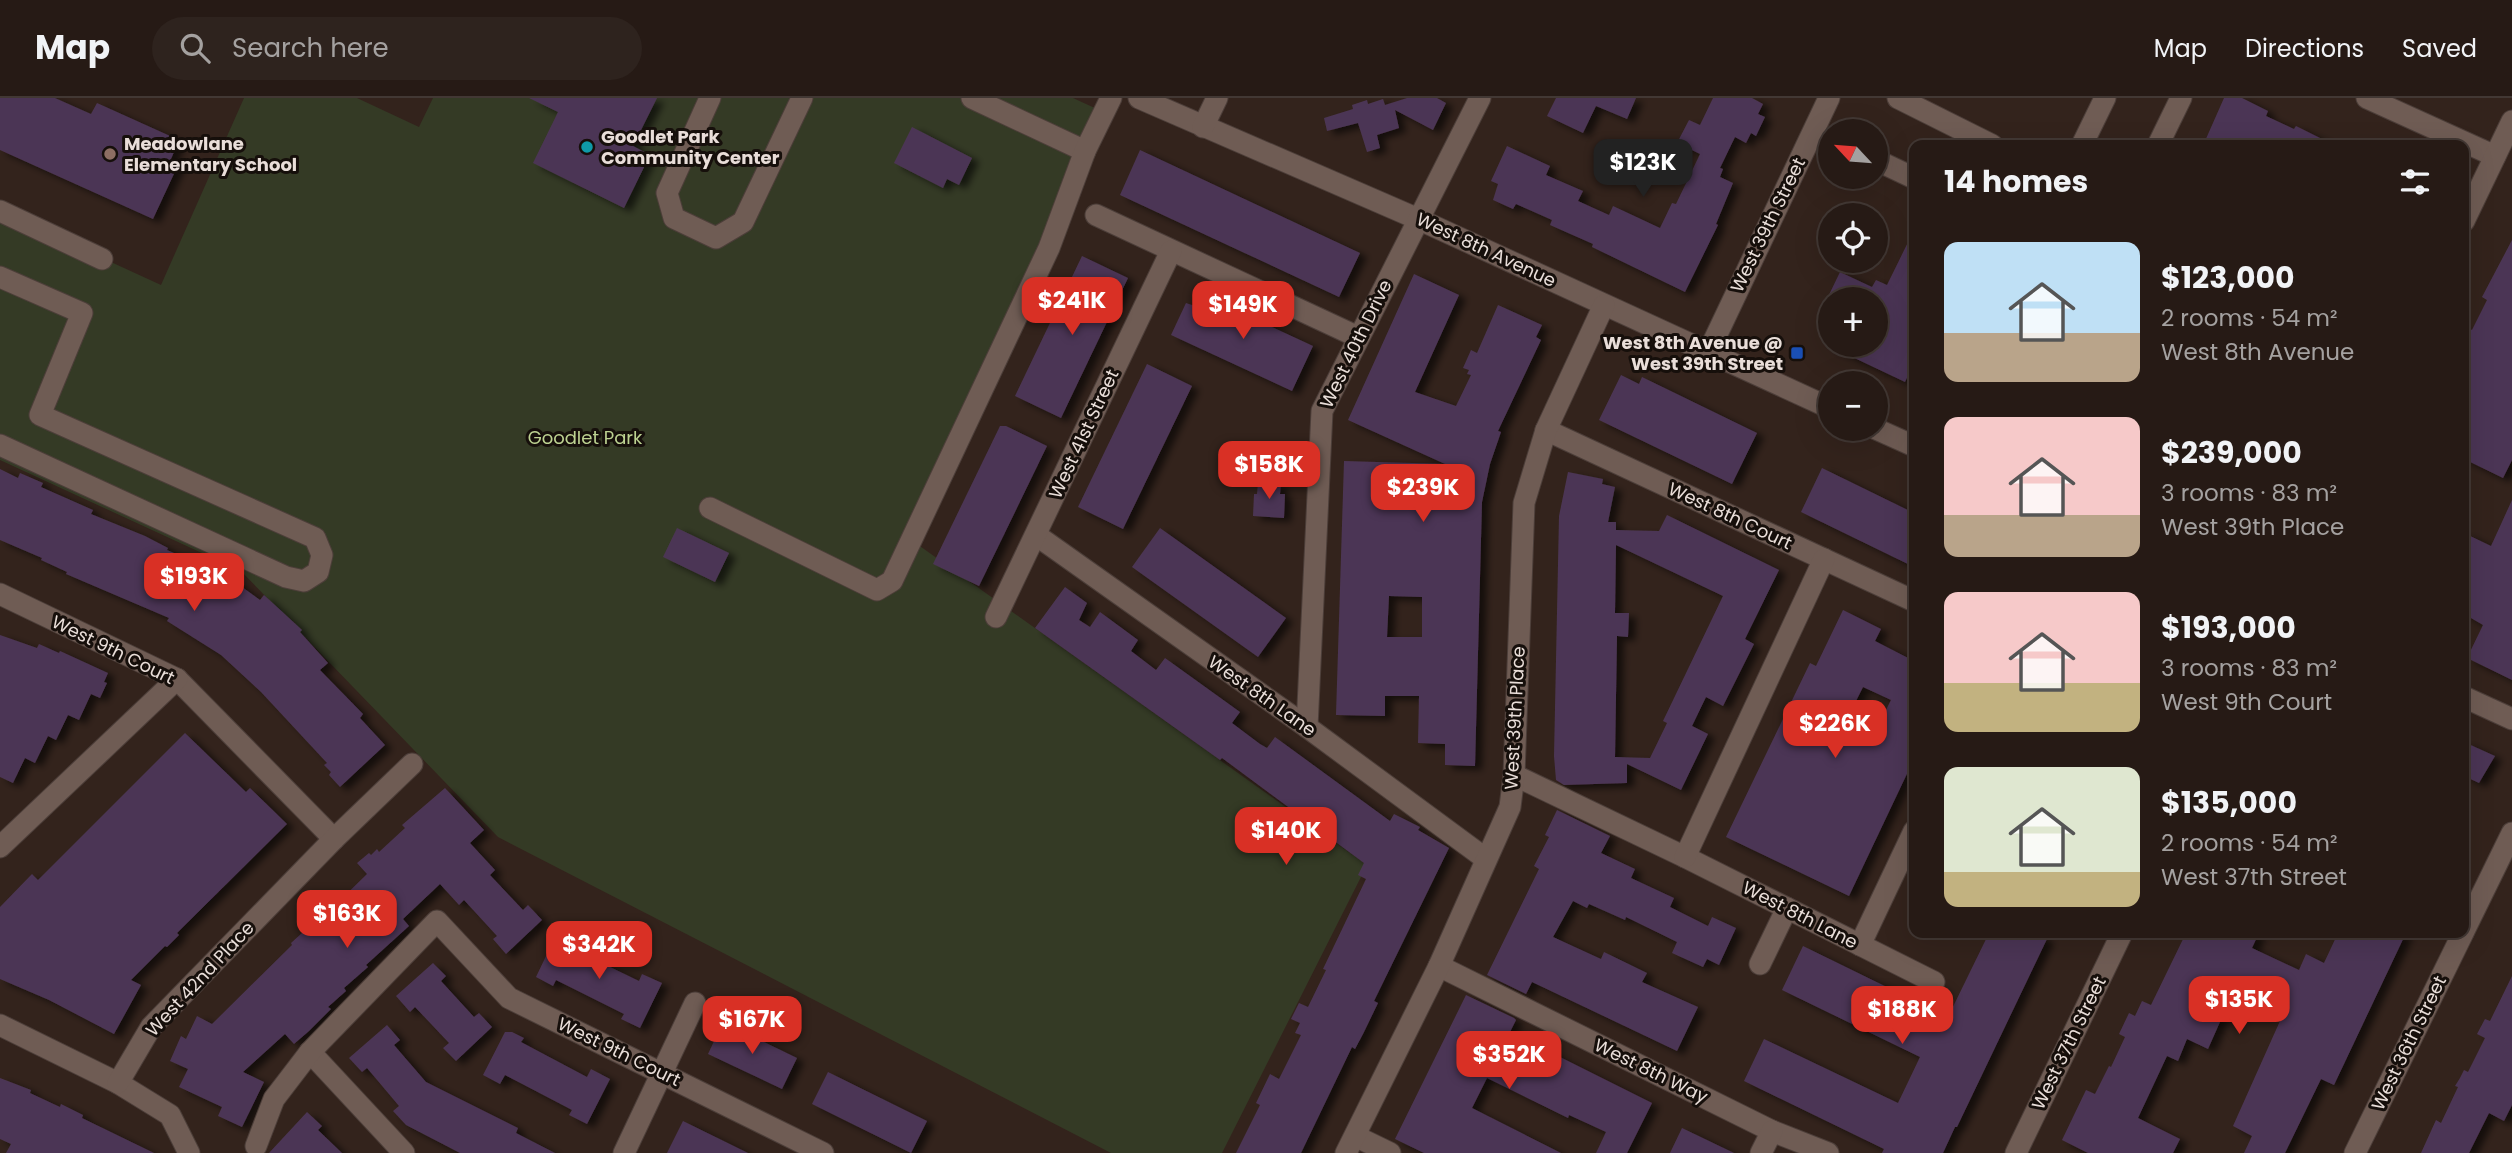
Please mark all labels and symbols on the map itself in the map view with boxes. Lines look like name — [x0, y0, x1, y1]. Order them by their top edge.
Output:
north arrow — [1818, 119, 1888, 189]
place label: Goodlet Park Community Center — [601, 124, 780, 170]
place label: Meadowlane Elementary School — [124, 131, 297, 177]
marker: Goodlet Park Community Center — [579, 139, 595, 155]
pin: $123K — [1594, 140, 1692, 199]
marker: Meadowlane Elementary School — [102, 146, 118, 162]
street label: West 39th Street — [1724, 153, 1811, 296]
street label: West 8th Avenue — [1412, 206, 1560, 293]
street label: West 40th Drive — [1314, 275, 1397, 412]
pin: $241K — [1023, 278, 1121, 337]
pin: $149K — [1194, 282, 1292, 341]
place label: West 8th Avenue @ West 39th Street — [1603, 330, 1783, 376]
marker: West 8th Avenue @ West 39th Street — [1789, 345, 1805, 361]
street label: West 41st Street — [1043, 365, 1124, 503]
park label: Goodlet Park — [528, 425, 643, 450]
pin: $158K — [1220, 442, 1318, 501]
pin: $239K — [1374, 464, 1472, 524]
street label: West 8th Court — [1664, 476, 1796, 555]
pin: $193K — [145, 554, 243, 613]
street label: West 9th Court — [48, 609, 179, 690]
street label: West 39th Place — [1498, 646, 1531, 790]
street label: West 8th Lane — [1203, 649, 1321, 742]
pin: $226K — [1786, 700, 1884, 760]
pin: $140K — [1237, 808, 1335, 867]
street label: West 8th Lane — [1738, 875, 1862, 954]
pin: $163K — [298, 890, 396, 950]
street label: West 42nd Place — [140, 916, 260, 1042]
pin: $342K — [550, 922, 648, 981]
street label: West 36th Street — [2365, 971, 2452, 1114]
street label: West 37th Street — [2025, 972, 2112, 1114]
pin: $135K — [2190, 976, 2288, 1036]
pin: $188K — [1853, 986, 1951, 1046]
pin: $167K — [703, 996, 801, 1056]
street label: West 9th Court — [554, 1011, 685, 1092]
pin: $352K — [1460, 1032, 1558, 1091]
street label: West 8th Way — [1590, 1032, 1712, 1109]

